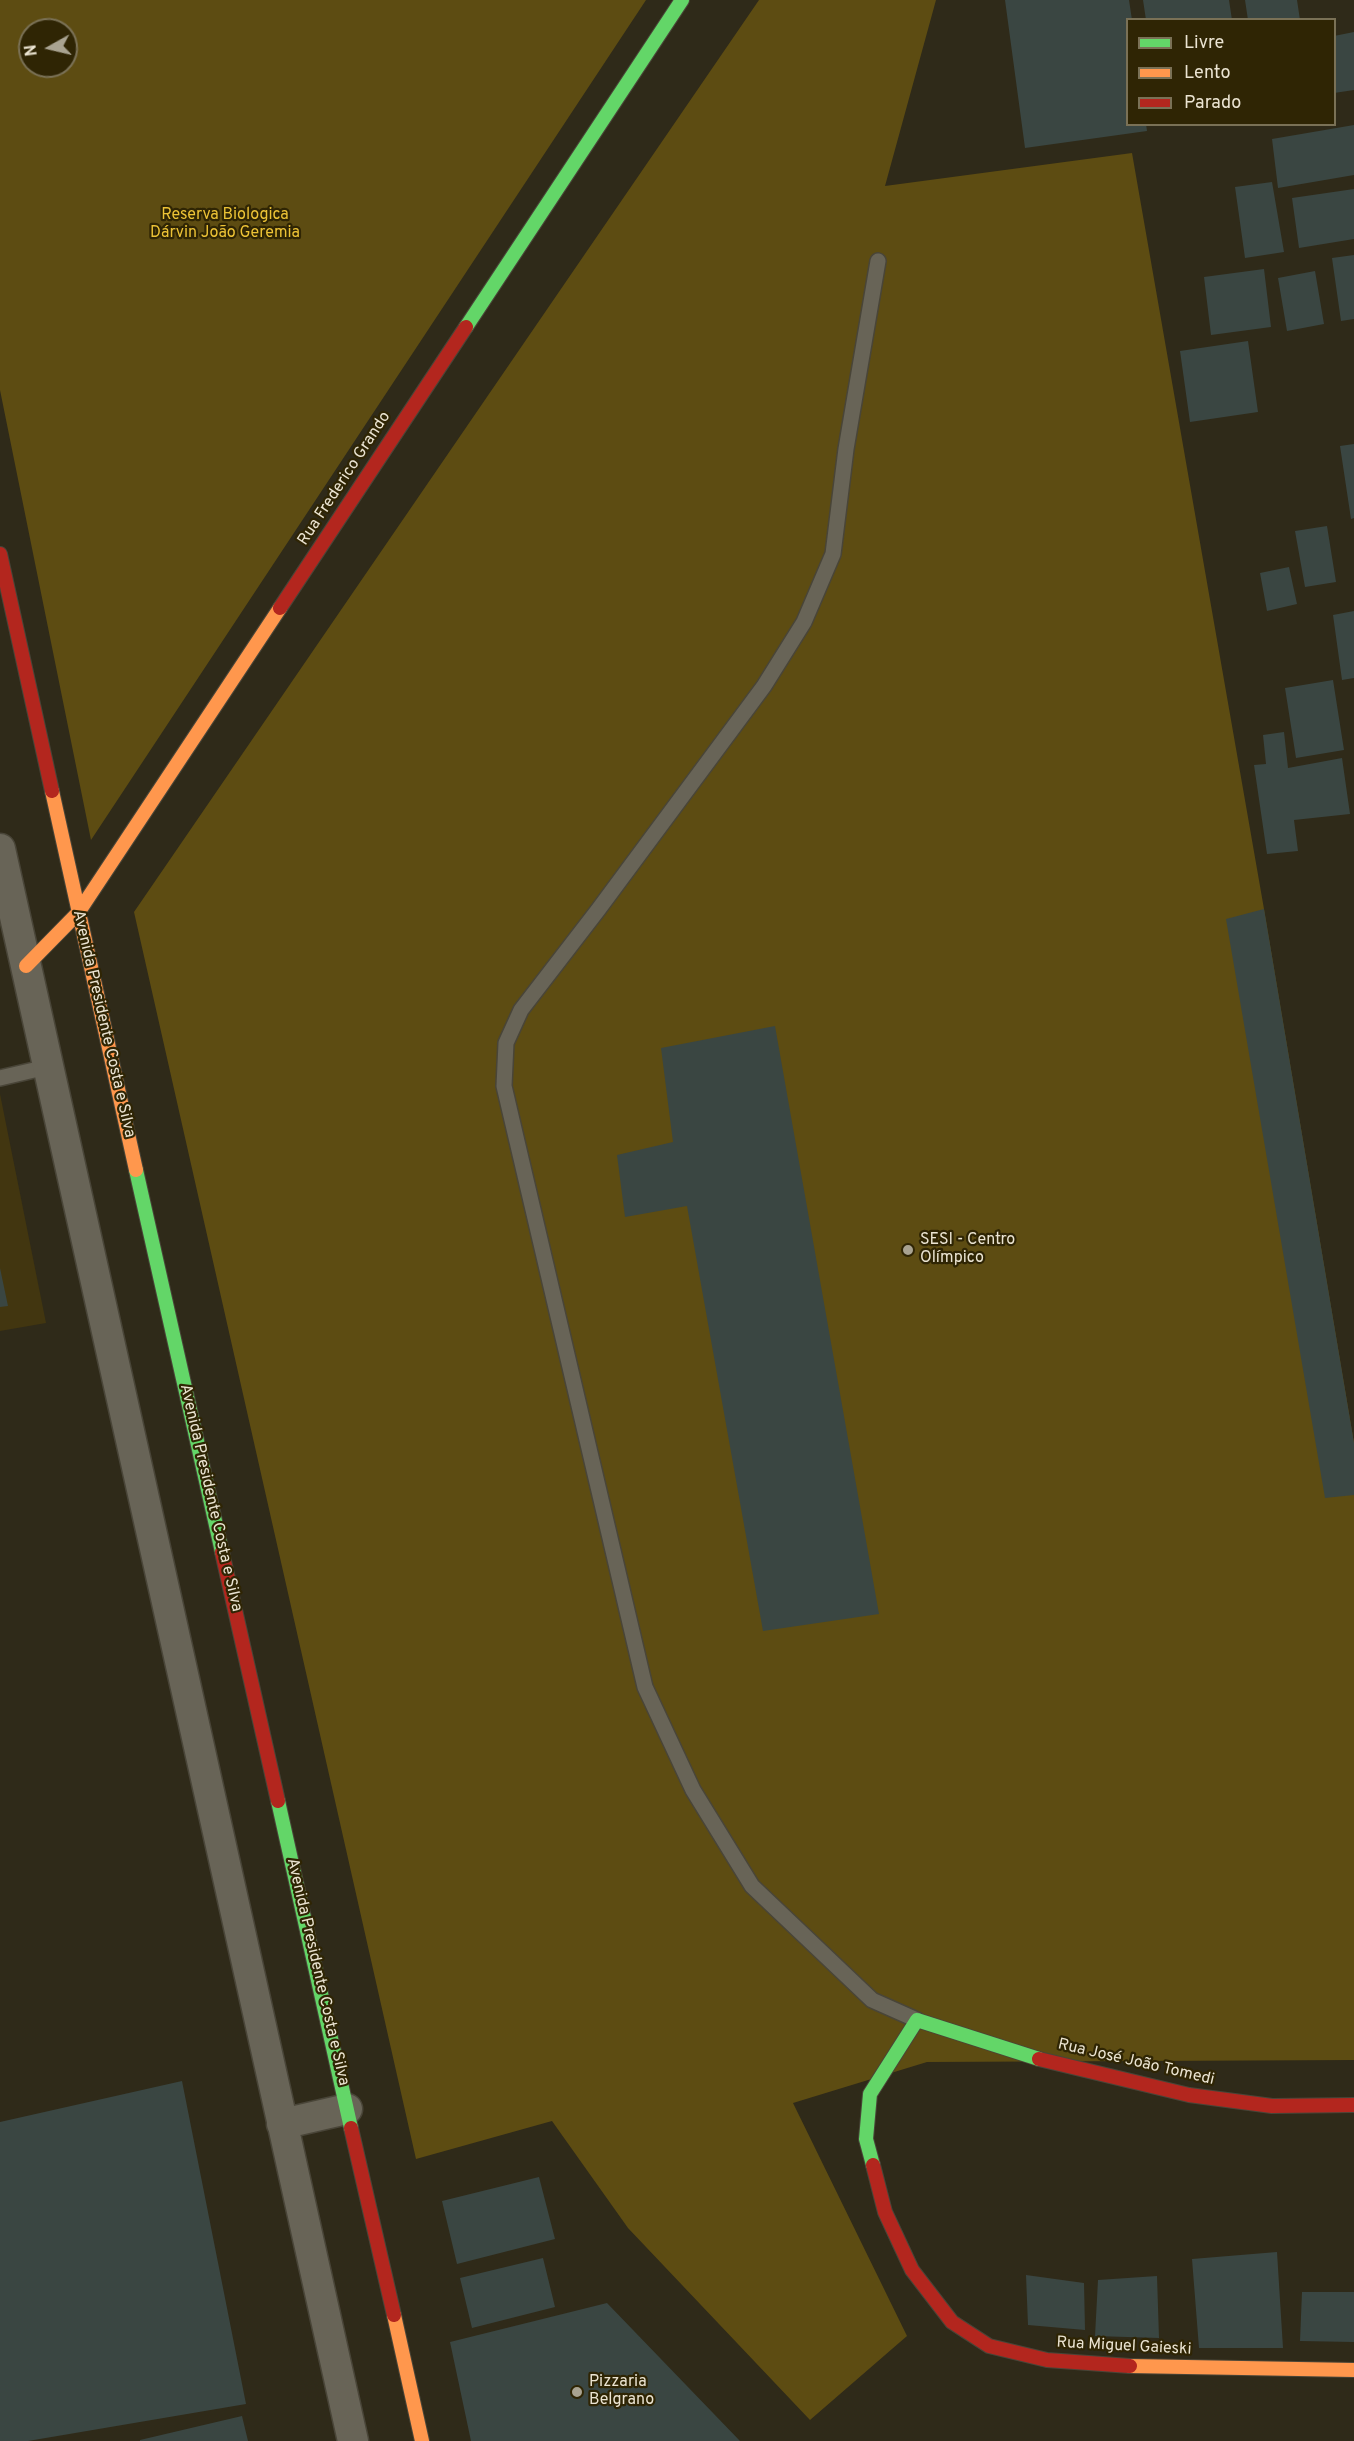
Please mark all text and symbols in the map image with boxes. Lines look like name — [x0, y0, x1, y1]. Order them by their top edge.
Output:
north arrow — [18, 18, 78, 78]
legend — [1126, 18, 1336, 126]
text: Livre — [1184, 32, 1224, 55]
text: N — [21, 43, 43, 57]
text: Lento — [1184, 62, 1230, 85]
text: Parado — [1184, 92, 1241, 115]
park label: Reserva Biologica Dárvin João Geremia — [150, 206, 300, 244]
street label: Rua Frederico Grando — [295, 408, 395, 550]
street label: Avenida Presidente Costa e Silva — [67, 908, 139, 1140]
place label: SESI - Centro Olímpico — [920, 1231, 1015, 1269]
marker: SESI - Centro Olímpico — [901, 1243, 915, 1257]
street label: Avenida Presidente Costa e Silva — [174, 1382, 246, 1614]
street label: Avenida Presidente Costa e Silva — [281, 1856, 353, 2088]
street label: Rua José João Tomedi — [1056, 2036, 1216, 2090]
street label: Rua Miguel Gaieski — [1056, 2334, 1192, 2360]
place label: Pizzaria Belgrano — [589, 2373, 654, 2411]
marker: Pizzaria Belgrano — [570, 2385, 584, 2399]

